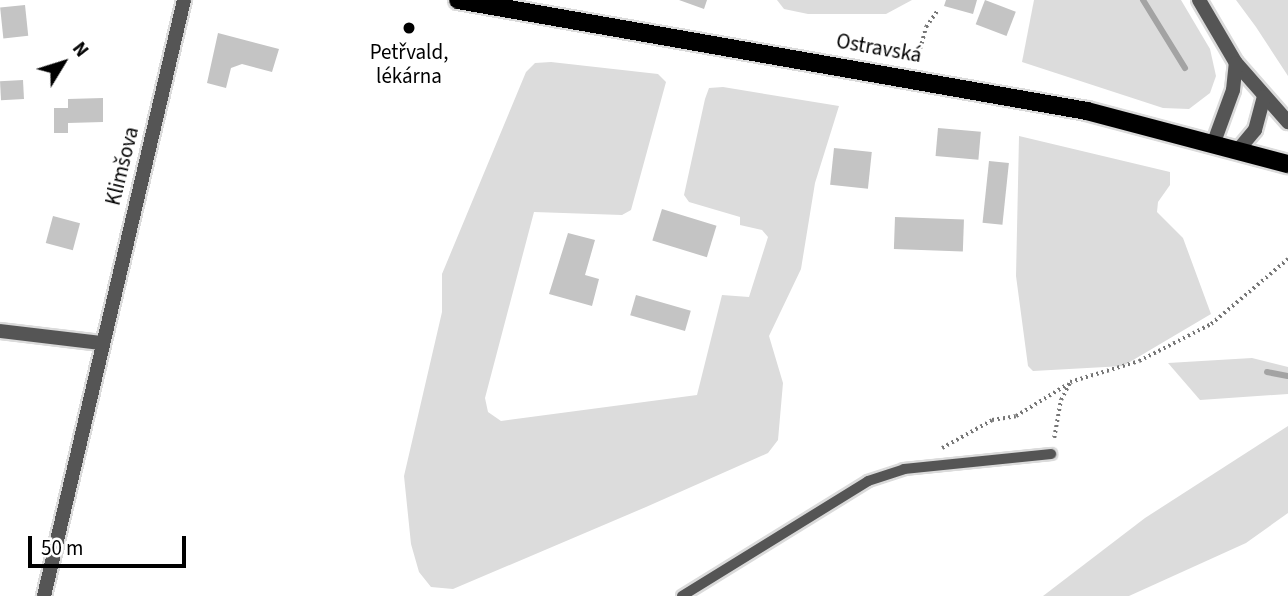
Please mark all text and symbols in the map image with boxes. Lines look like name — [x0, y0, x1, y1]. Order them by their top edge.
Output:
marker: Petřvald, lékárna — [401, 20, 417, 36]
north arrow — [28, 28, 98, 98]
street label: Ostravská — [834, 28, 924, 68]
text: N — [65, 36, 94, 63]
place label: Petřvald, lékárna — [370, 39, 448, 89]
street label: Klimšova — [100, 124, 144, 208]
scale bar — [32, 522, 189, 566]
text: 50 m — [41, 533, 83, 563]

